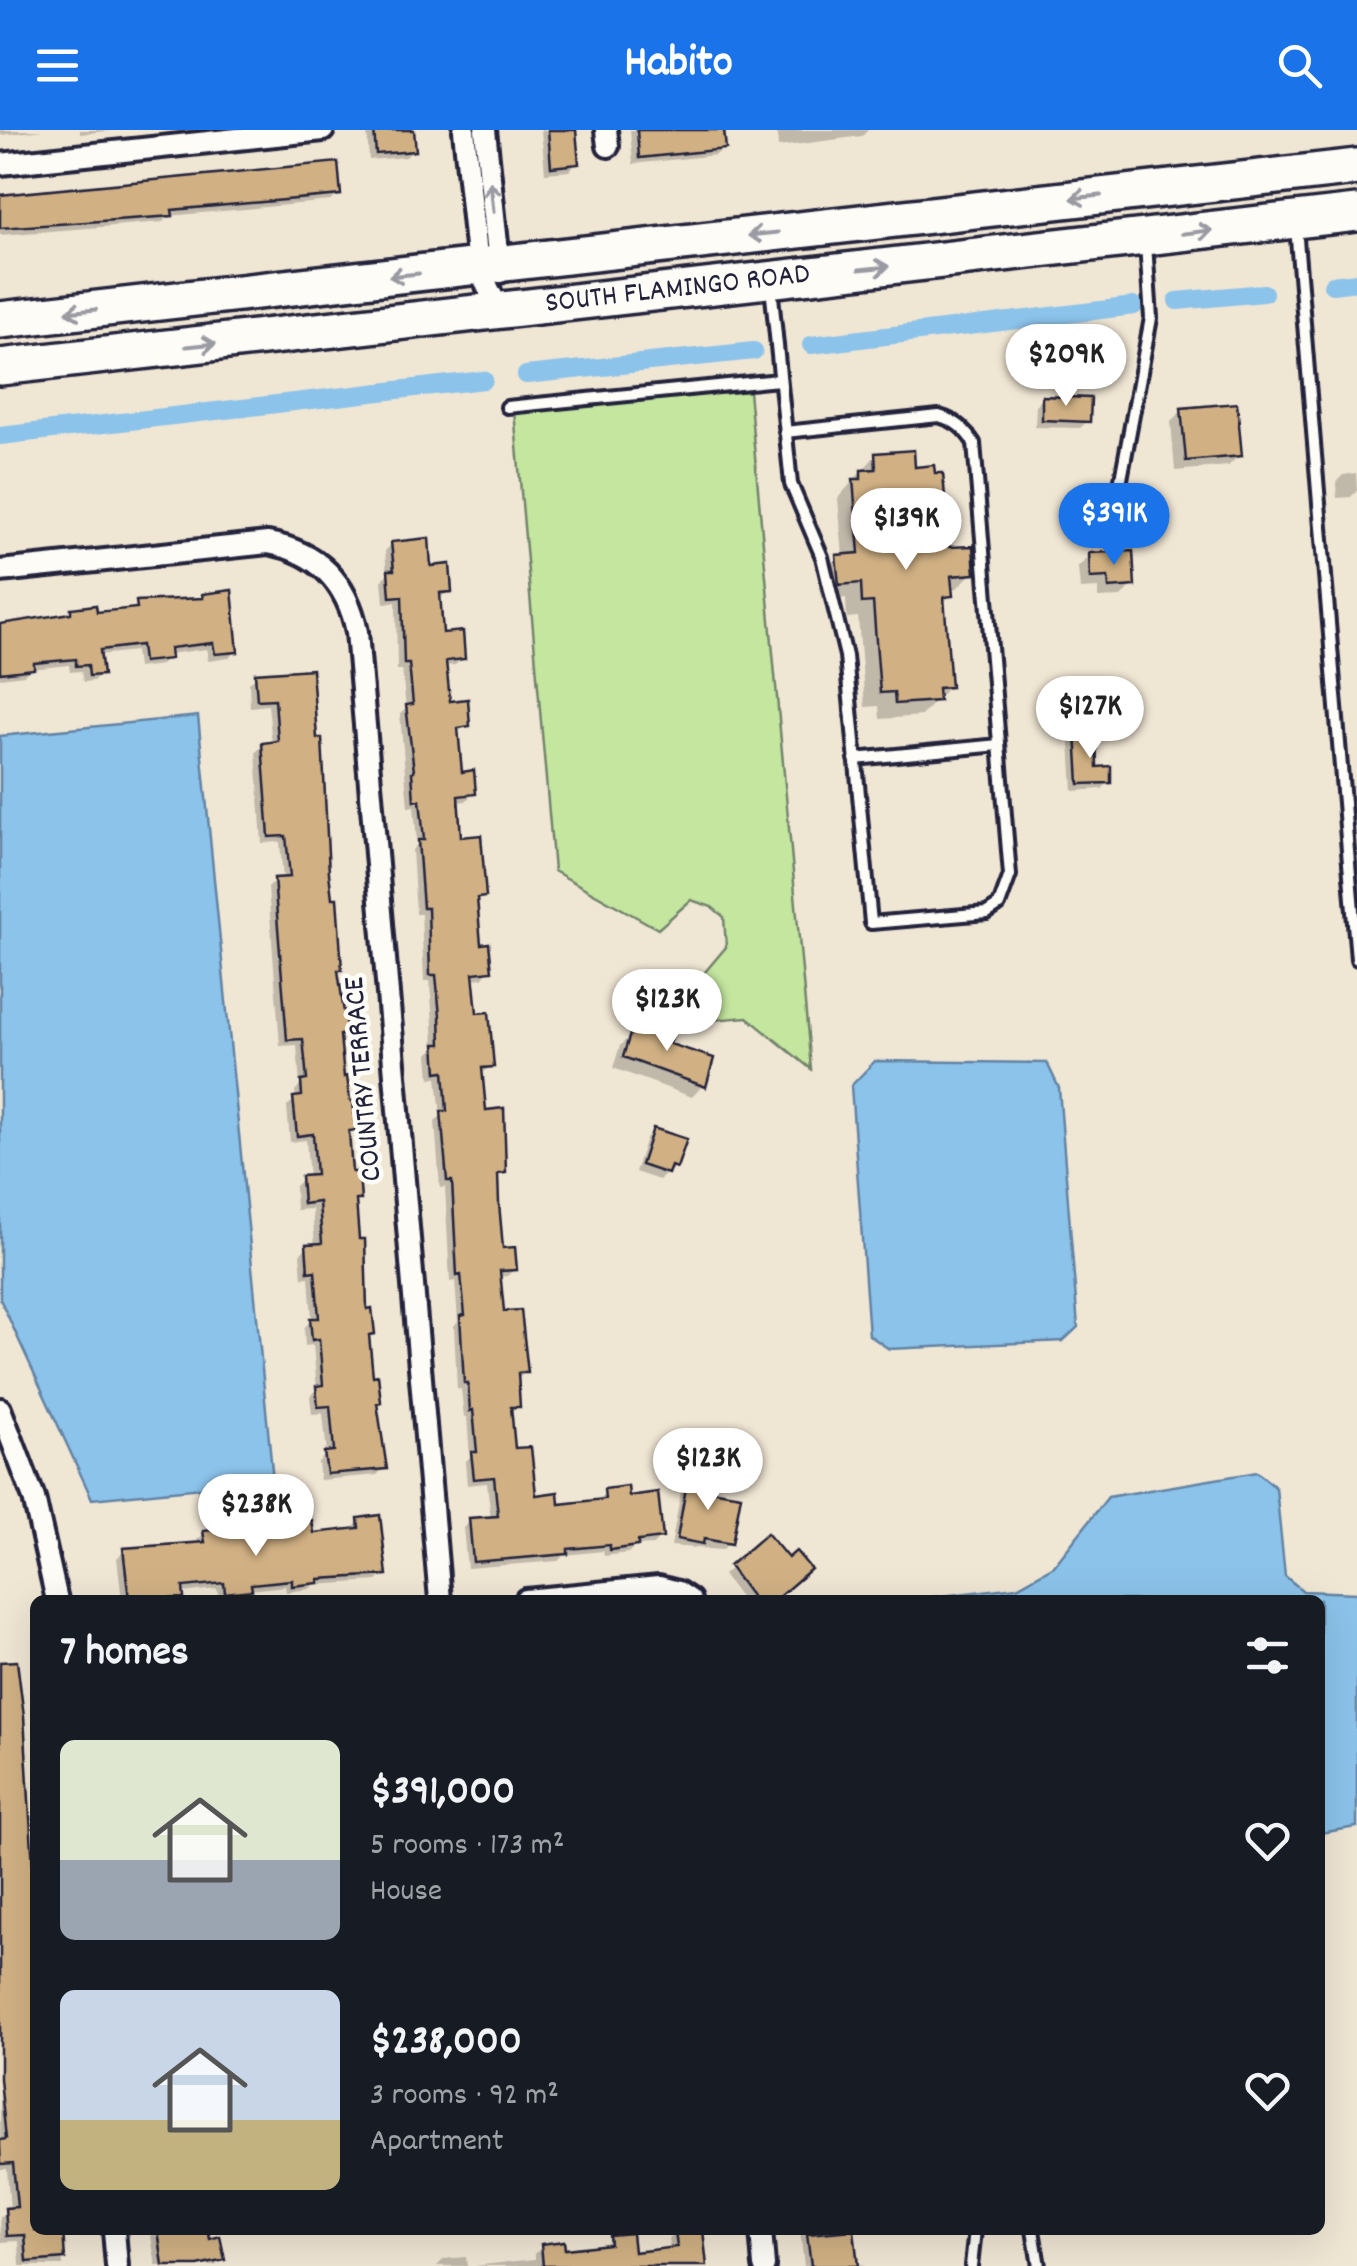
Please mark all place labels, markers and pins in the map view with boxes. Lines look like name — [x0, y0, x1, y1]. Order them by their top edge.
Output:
pin: $209K — [996, 324, 1136, 409]
pin: $391K — [1044, 483, 1184, 568]
pin: $139K — [836, 488, 976, 573]
pin: $127K — [1020, 676, 1160, 761]
pin: $123K — [597, 969, 737, 1054]
pin: $123K — [638, 1428, 778, 1513]
pin: $238K — [186, 1474, 326, 1559]

